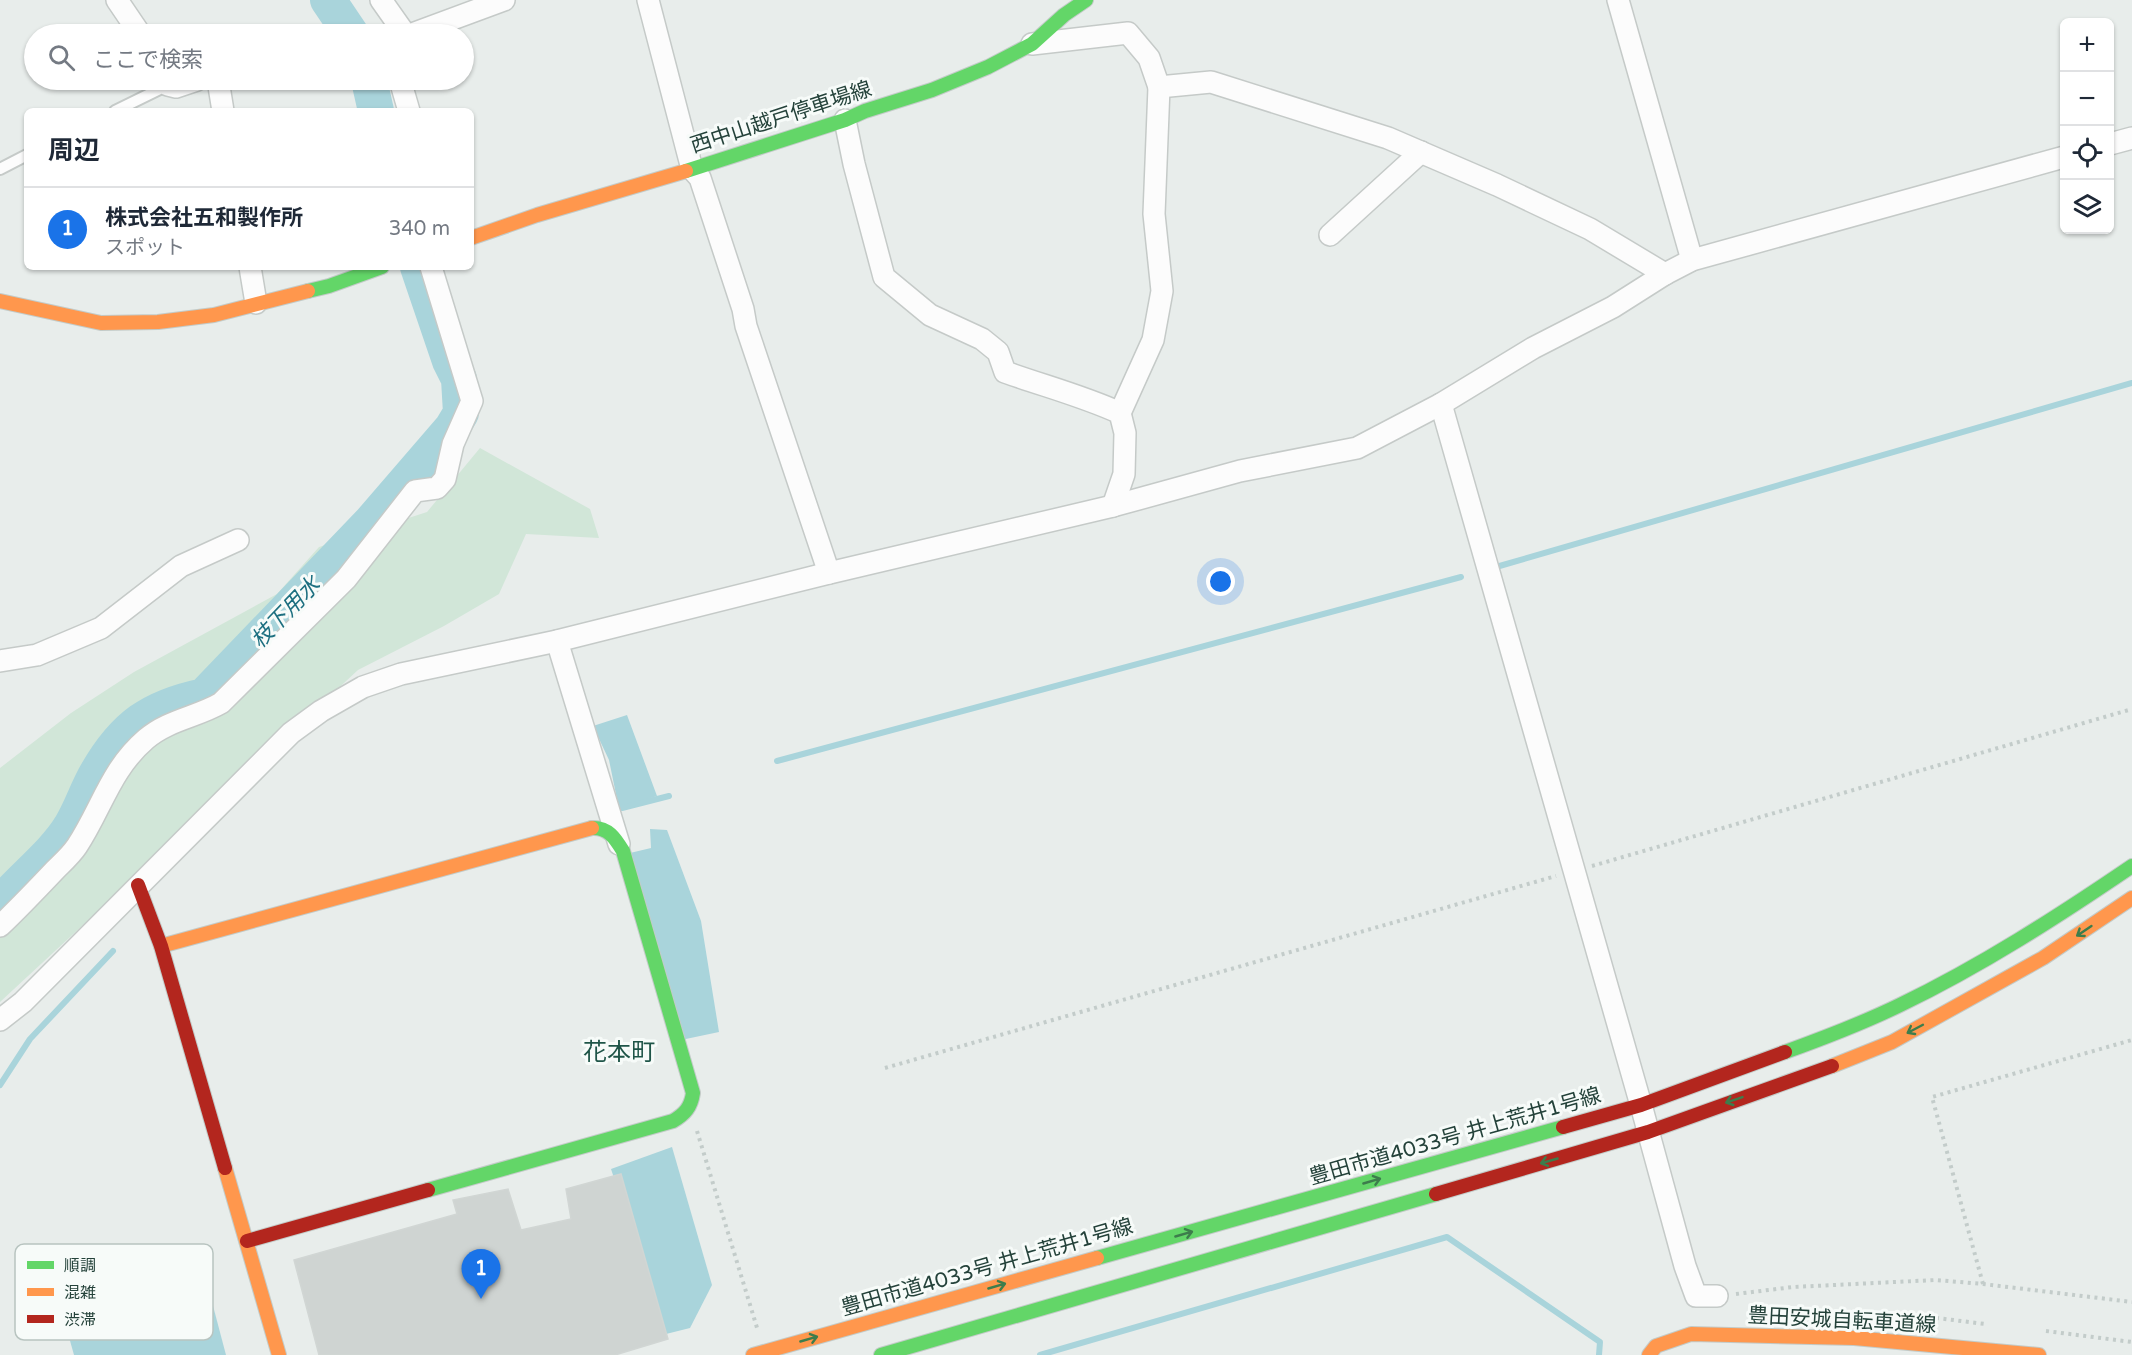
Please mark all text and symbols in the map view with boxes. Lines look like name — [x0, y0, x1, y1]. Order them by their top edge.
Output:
map controls — [2060, 18, 2114, 234]
button: + — [2060, 18, 2114, 72]
search box — [24, 24, 474, 90]
icon: search — [45, 41, 78, 74]
text: ここで検索 — [93, 47, 203, 73]
button: − — [2060, 72, 2114, 126]
street label: 西中山越戸停車場線 — [687, 76, 875, 159]
button: locate — [2060, 126, 2114, 180]
text: 周辺 — [48, 135, 100, 166]
button: layers — [2060, 180, 2114, 234]
text: 株式会社五和製作所 — [105, 205, 303, 231]
text: 1 — [61, 217, 74, 241]
text: 340 m — [389, 217, 450, 241]
text: スポット — [105, 236, 185, 260]
your location — [1206, 567, 1235, 596]
water label: 枝下用水 — [246, 571, 327, 653]
one-way arrow — [2075, 924, 2092, 937]
one-way arrow — [1907, 1024, 1925, 1035]
district label: 花本町 — [583, 1038, 655, 1067]
street label: 豊田市道4033号 井上荒井1号線 — [1306, 1083, 1604, 1190]
one-way arrow — [1725, 1096, 1744, 1107]
one-way arrow — [1540, 1156, 1559, 1167]
one-way arrow — [1362, 1175, 1381, 1186]
street label: 豊田市道4033号 井上荒井1号線 — [838, 1214, 1136, 1321]
one-way arrow — [1175, 1227, 1194, 1239]
legend — [15, 1244, 213, 1340]
pin: 1 — [462, 1250, 500, 1299]
text: 順調 — [64, 1256, 96, 1276]
one-way arrow — [987, 1280, 1006, 1291]
text: 混雑 — [64, 1283, 96, 1303]
street label: 豊田安城自転車道線 — [1747, 1303, 1937, 1338]
text: 渋滞 — [64, 1310, 96, 1330]
one-way arrow — [799, 1333, 818, 1344]

